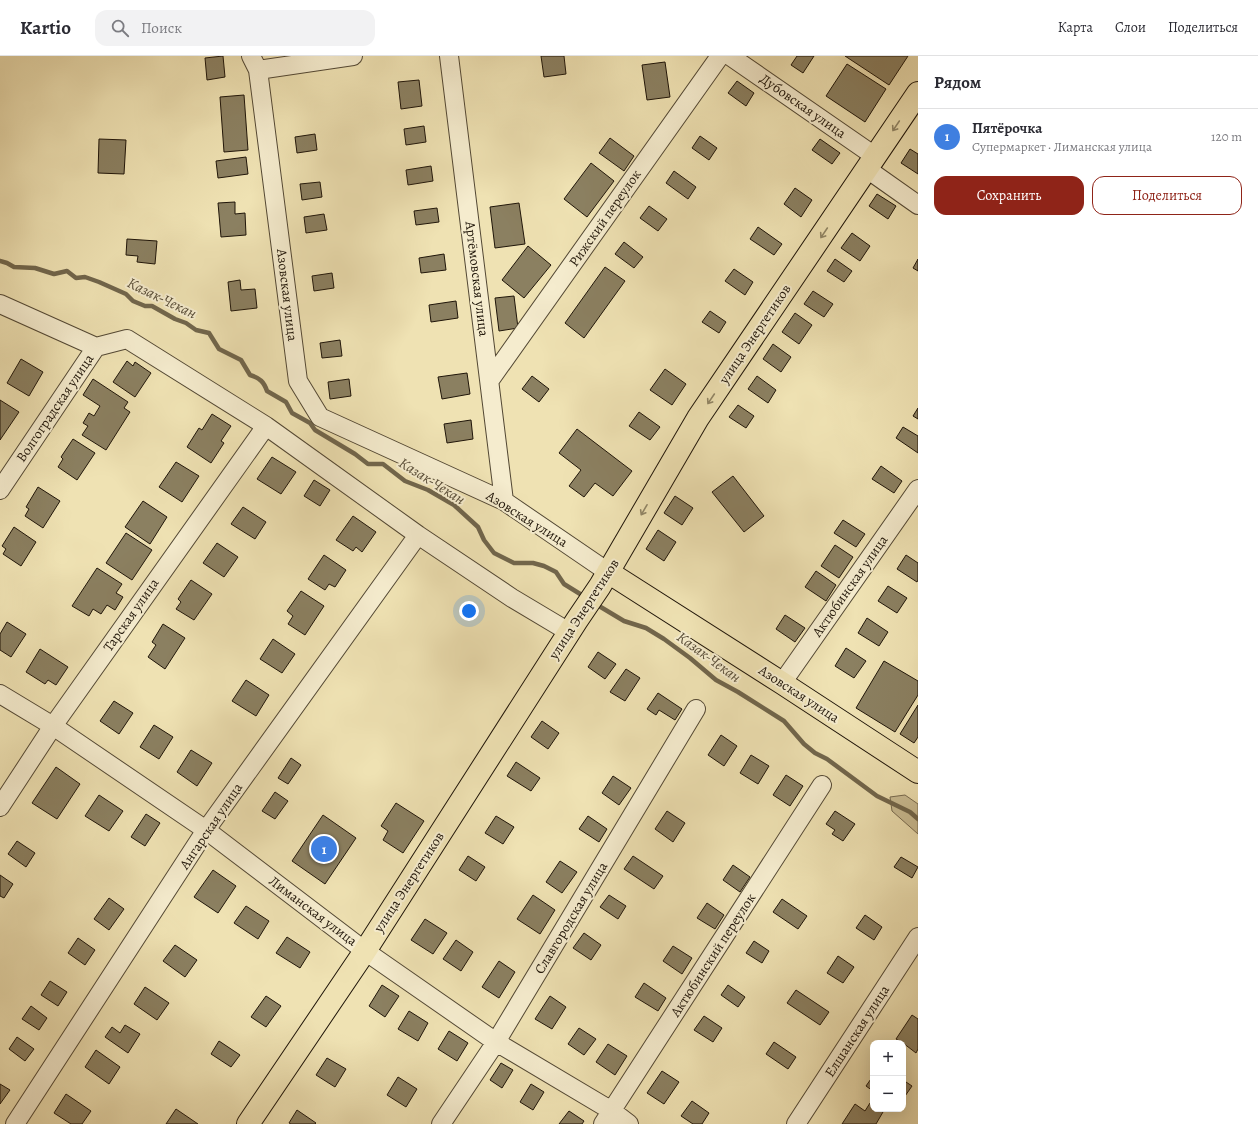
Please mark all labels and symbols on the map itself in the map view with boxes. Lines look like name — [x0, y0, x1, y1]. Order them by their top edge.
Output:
street label: Дубовская улица — [756, 69, 850, 143]
one-way arrow — [892, 120, 900, 131]
street label: Рижский переулок — [564, 166, 646, 270]
street label: Артёмовская улица — [460, 219, 494, 338]
one-way arrow — [819, 228, 828, 239]
street label: Азовская улица — [272, 247, 302, 343]
water label: Казак-Чекан — [124, 273, 200, 324]
street label: улица Энергетиков — [714, 280, 796, 388]
street label: Волгоградская улица — [12, 350, 99, 466]
one-way arrow — [707, 393, 715, 404]
water label: Казак-Чекан — [395, 453, 469, 509]
street label: Азовская улица — [482, 486, 572, 552]
one-way arrow — [640, 504, 648, 516]
street label: Актюбинская улица — [807, 531, 893, 641]
street label: улица Энергетиков — [544, 555, 624, 664]
street label: Тарская улица — [99, 574, 164, 655]
your location — [459, 601, 479, 621]
water label: Казак-Чекан — [673, 627, 745, 687]
street label: Азовская улица — [754, 660, 843, 728]
street label: Ангарская улица — [174, 779, 247, 874]
street label: улица Энергетиков — [369, 828, 449, 937]
pin: 1 — [311, 834, 337, 864]
street label: Славгородская улица — [530, 858, 612, 978]
street label: Лиманская улица — [265, 872, 361, 951]
street label: Актюбинский переулок — [665, 890, 760, 1021]
street label: Елшанская улица — [820, 981, 894, 1081]

